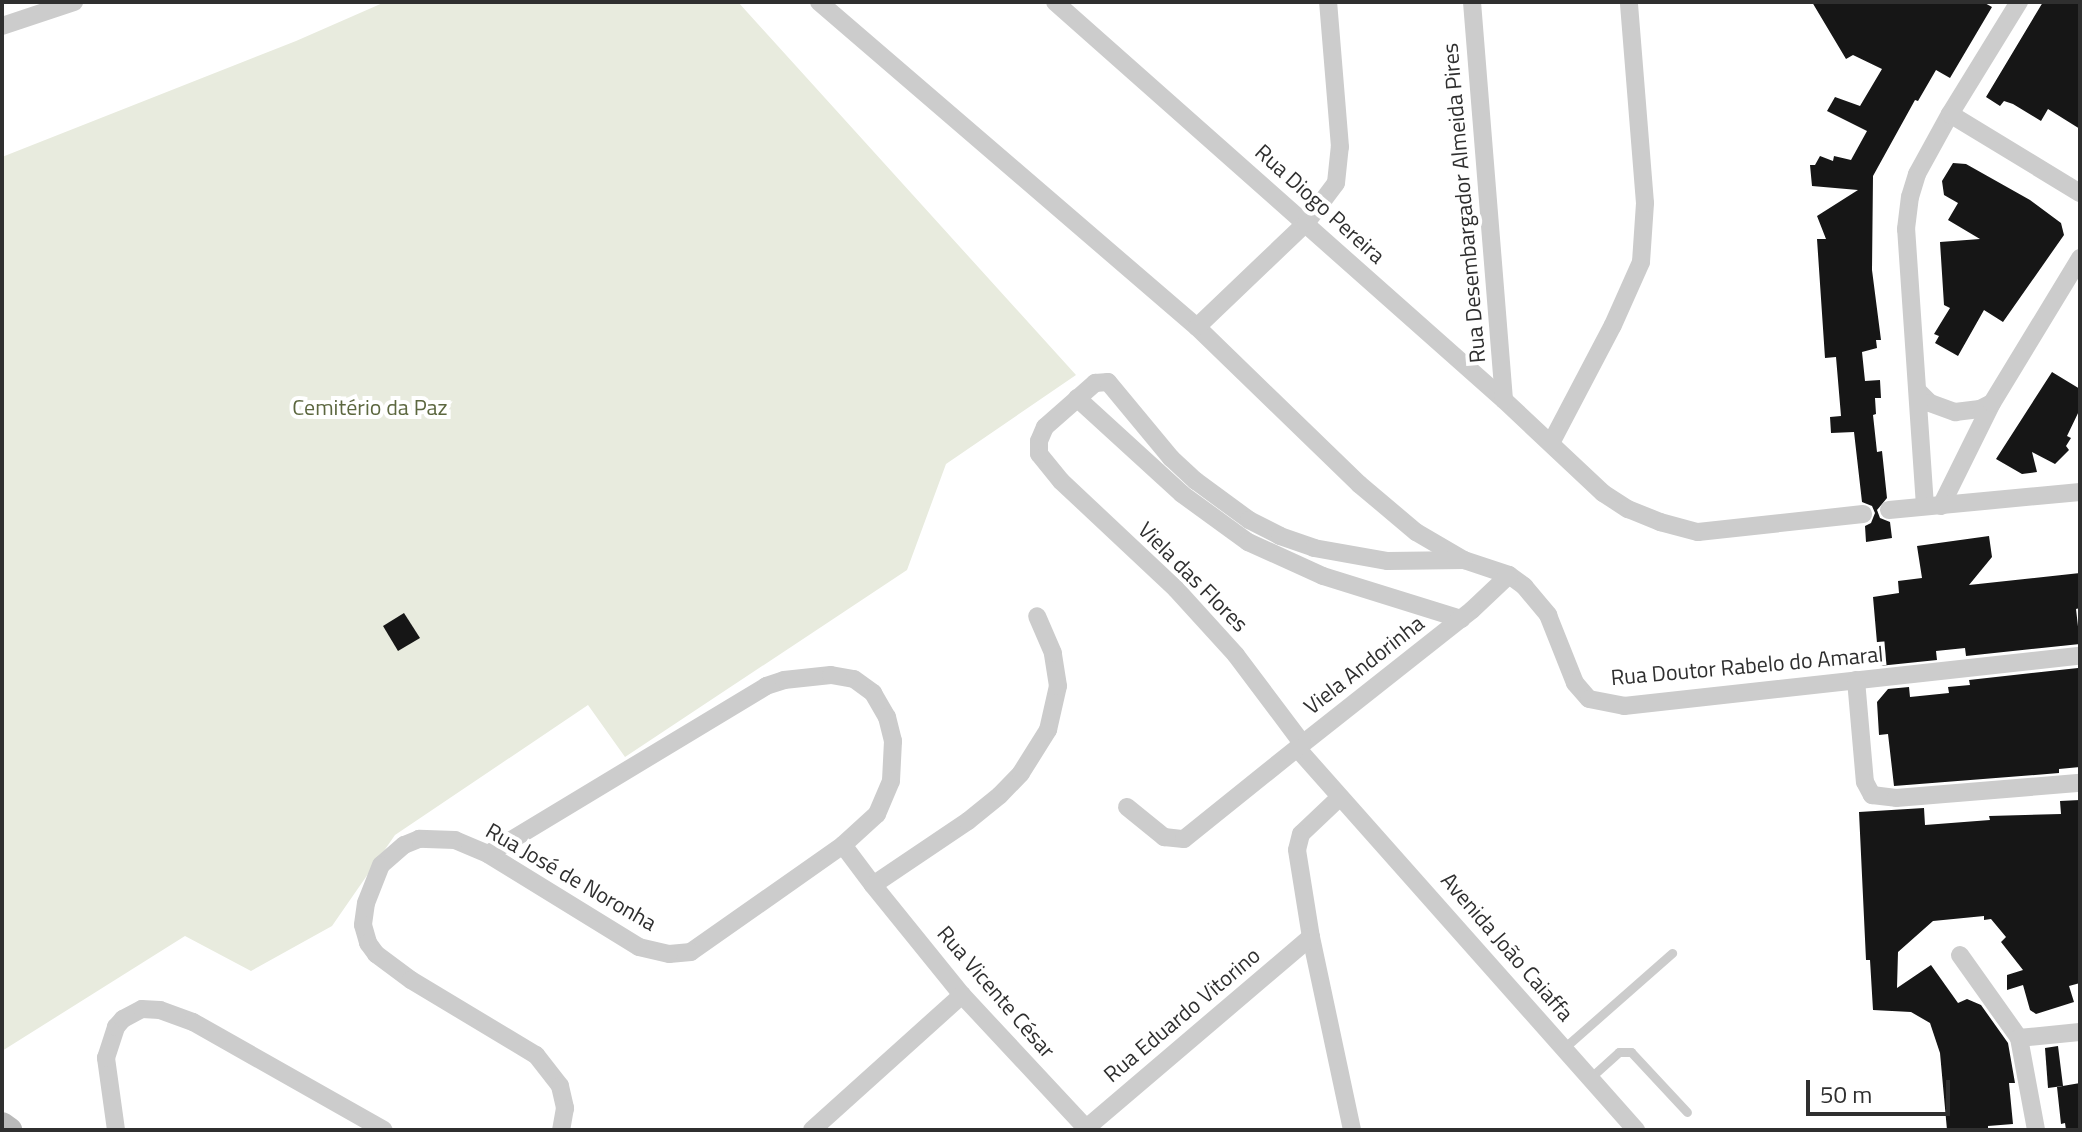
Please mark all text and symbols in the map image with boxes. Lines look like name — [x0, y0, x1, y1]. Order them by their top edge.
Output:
street label: Rua Desembargador Almeida Pires — [1437, 42, 1491, 364]
street label: Rua Diogo Pereira — [1250, 139, 1390, 269]
park label: Cemitério da Paz — [292, 395, 448, 421]
street label: Viela das Flores — [1133, 517, 1253, 637]
street label: Viela Andorinha — [1299, 610, 1429, 720]
street label: Rua Doutor Rabelo do Amaral — [1610, 641, 1884, 691]
street label: Rua José de Noronha — [481, 817, 661, 937]
street label: Avenida João Caiaffa — [1435, 867, 1579, 1027]
street label: Rua Vicente César — [931, 921, 1061, 1063]
street label: Rua Eduardo Vitorino — [1099, 942, 1265, 1088]
scale bar — [1810, 1064, 1954, 1114]
text: 50 m — [1820, 1076, 1872, 1112]

